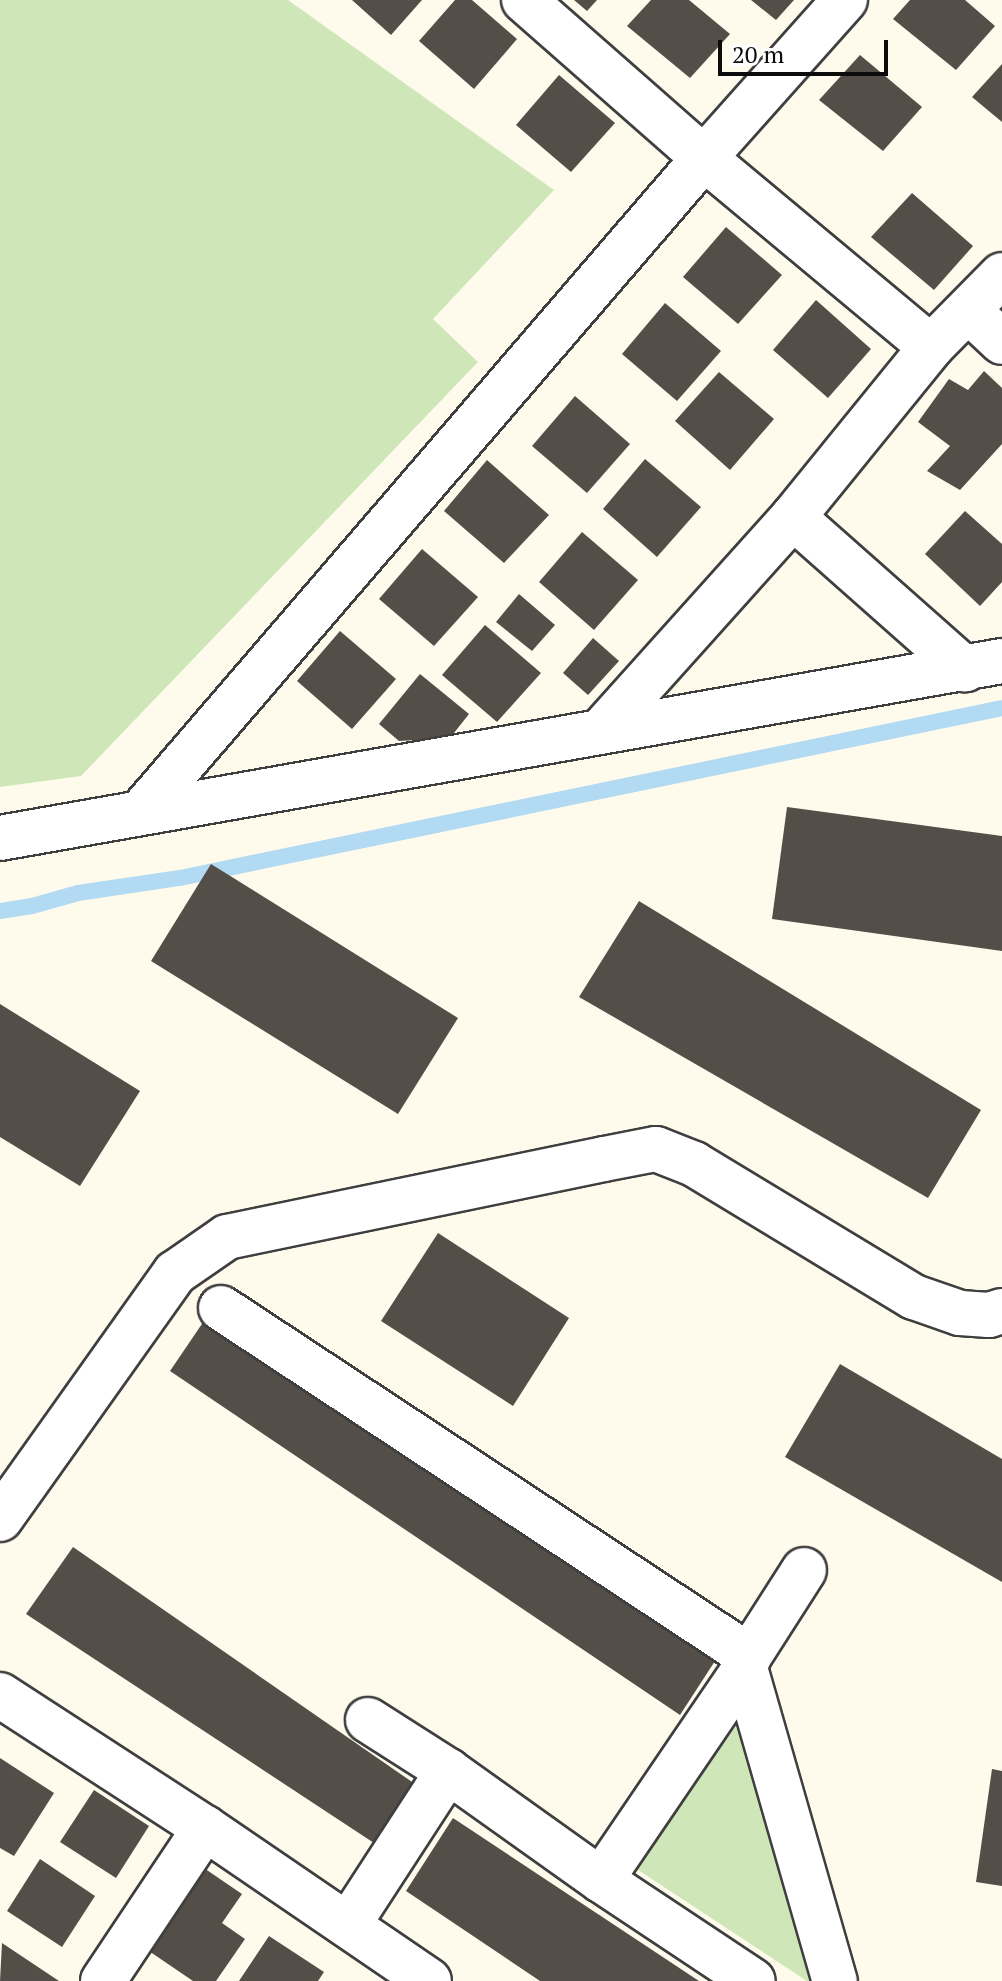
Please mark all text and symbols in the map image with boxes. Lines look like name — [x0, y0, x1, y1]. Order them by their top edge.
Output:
scale bar — [722, 24, 892, 74]
text: 20 m — [732, 38, 784, 70]

